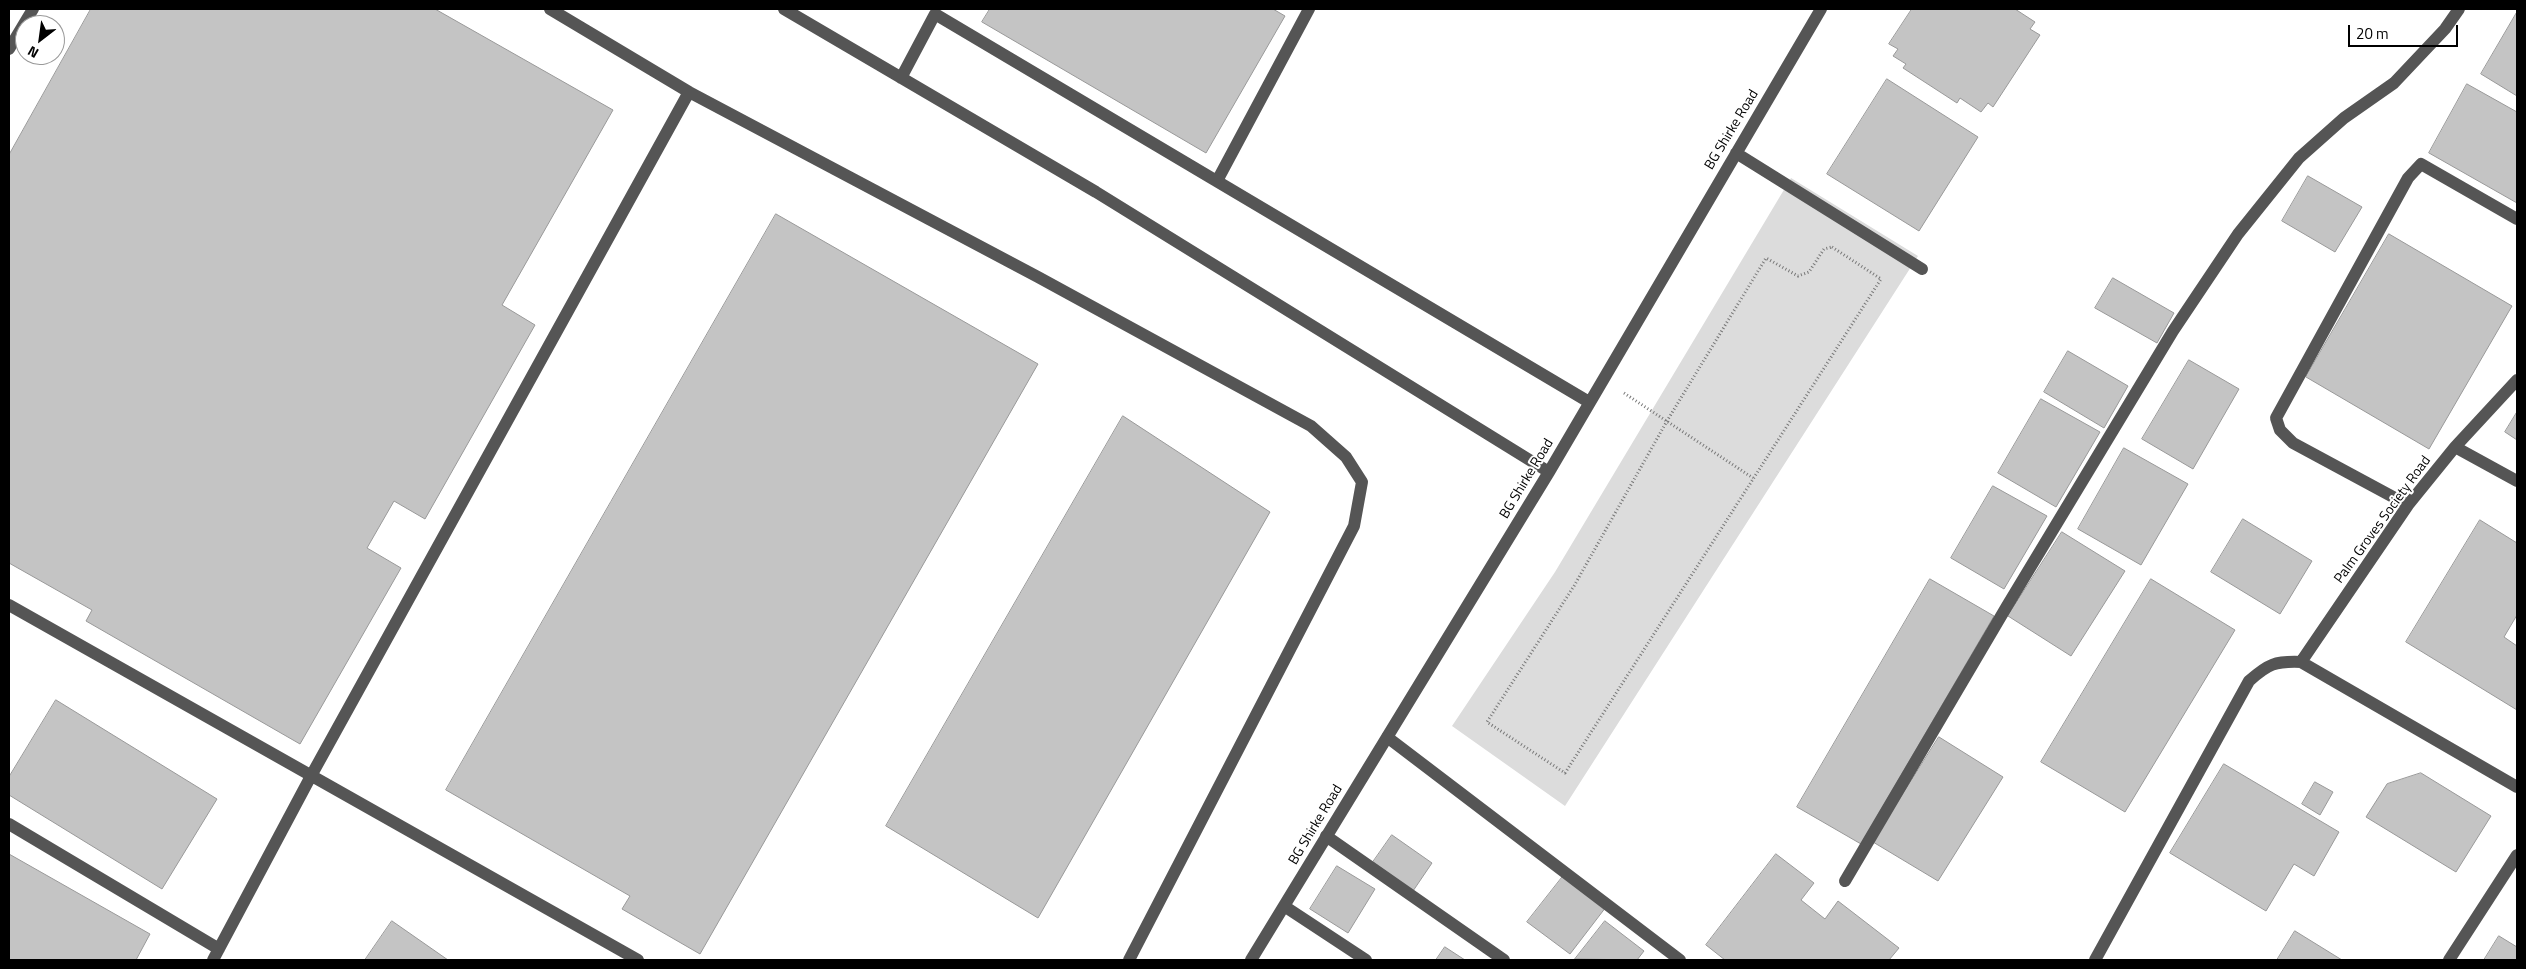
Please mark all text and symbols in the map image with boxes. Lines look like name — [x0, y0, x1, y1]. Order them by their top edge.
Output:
north arrow — [15, 15, 65, 65]
scale bar — [2351, 15, 2461, 47]
text: 20 m — [2356, 22, 2389, 45]
text: N — [23, 41, 42, 64]
street label: BG Shirke Road — [1702, 87, 1762, 173]
street label: BG Shirke Road — [1497, 436, 1557, 522]
street label: Palm Groves Society Road — [2331, 453, 2435, 587]
street label: BG Shirke Road — [1286, 782, 1346, 868]

